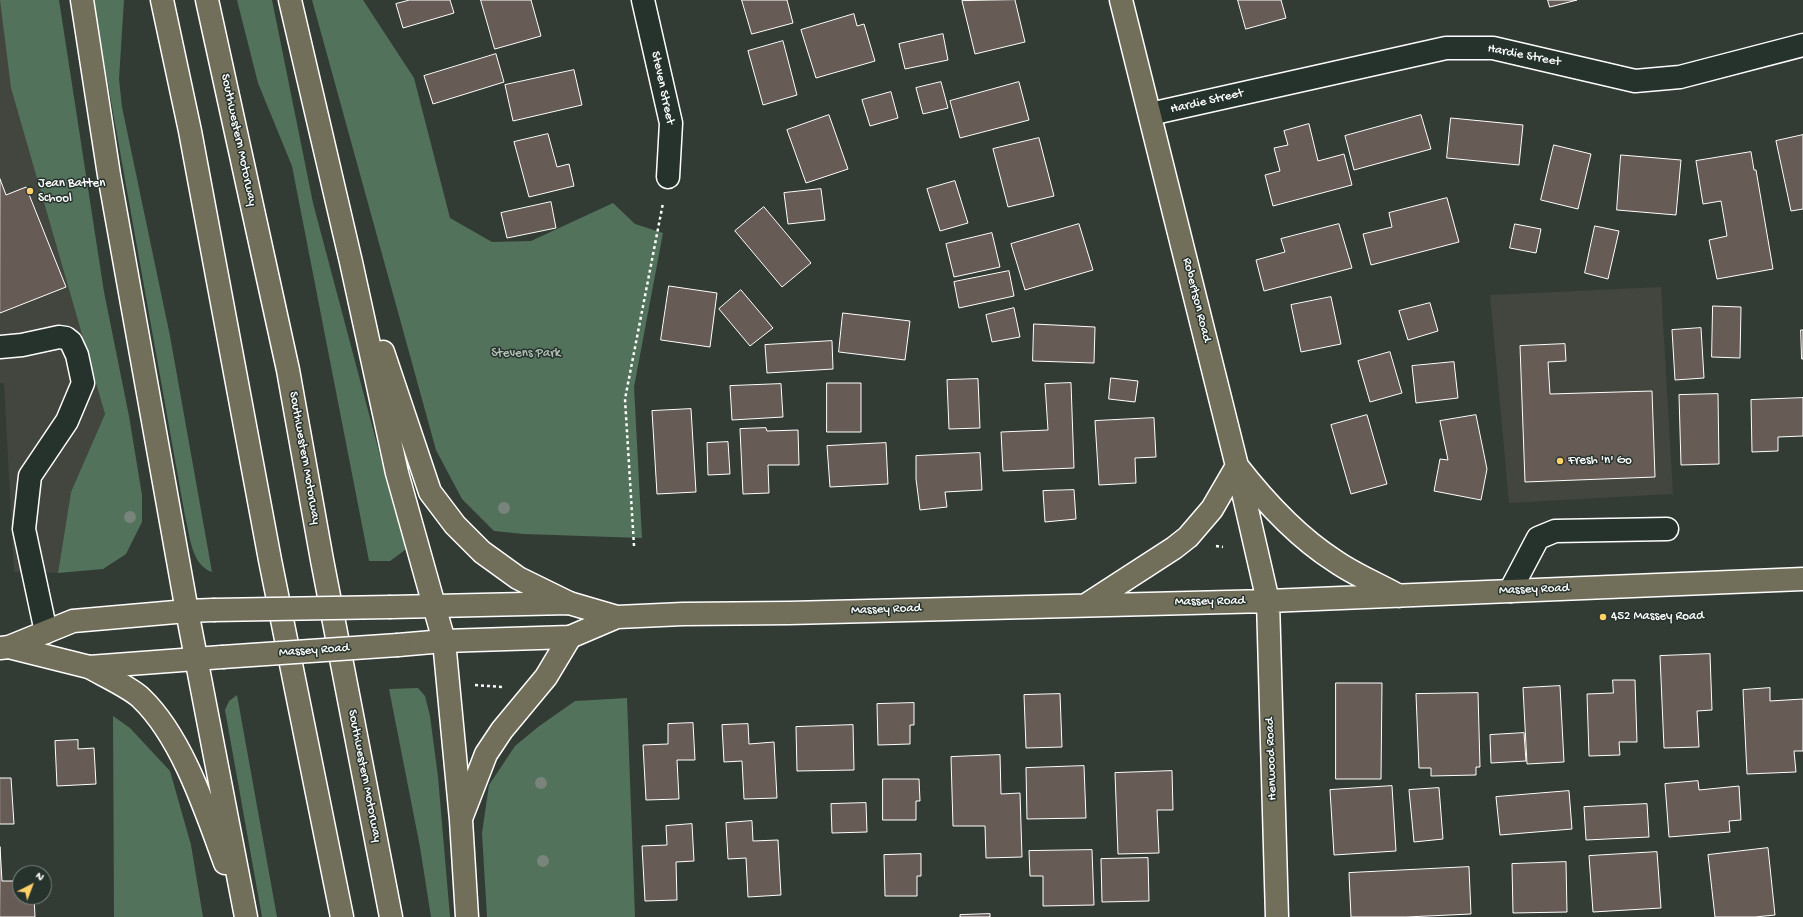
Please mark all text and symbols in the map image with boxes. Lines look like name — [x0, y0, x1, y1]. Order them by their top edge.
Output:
street label: Hardie Street — [1486, 41, 1562, 71]
street label: Steven Street — [647, 50, 677, 126]
street label: Southwestern Motorway — [216, 72, 260, 208]
street label: Hardie Street — [1169, 86, 1245, 118]
place label: Jean Batten School — [38, 176, 105, 207]
marker: Jean Batten School — [25, 186, 35, 196]
street label: Robertson Road — [1178, 256, 1214, 344]
park label: Stevens Park — [491, 346, 561, 362]
street label: Southwestern Motorway — [285, 390, 323, 526]
place label: Fresh 'n' Go — [1568, 453, 1632, 469]
marker: Fresh 'n' Go — [1555, 456, 1565, 466]
street label: Massey Road — [1499, 581, 1569, 599]
street label: Massey Road — [1175, 594, 1245, 610]
street label: Massey Road — [851, 601, 921, 619]
place label: 452 Massey Road — [1611, 609, 1704, 625]
marker: 452 Massey Road — [1598, 612, 1608, 622]
street label: Massey Road — [278, 641, 350, 661]
street label: Southwestern Motorway — [343, 708, 385, 844]
street label: Henwood Road — [1263, 717, 1281, 801]
north arrow — [12, 865, 52, 905]
text: N — [33, 870, 46, 884]

